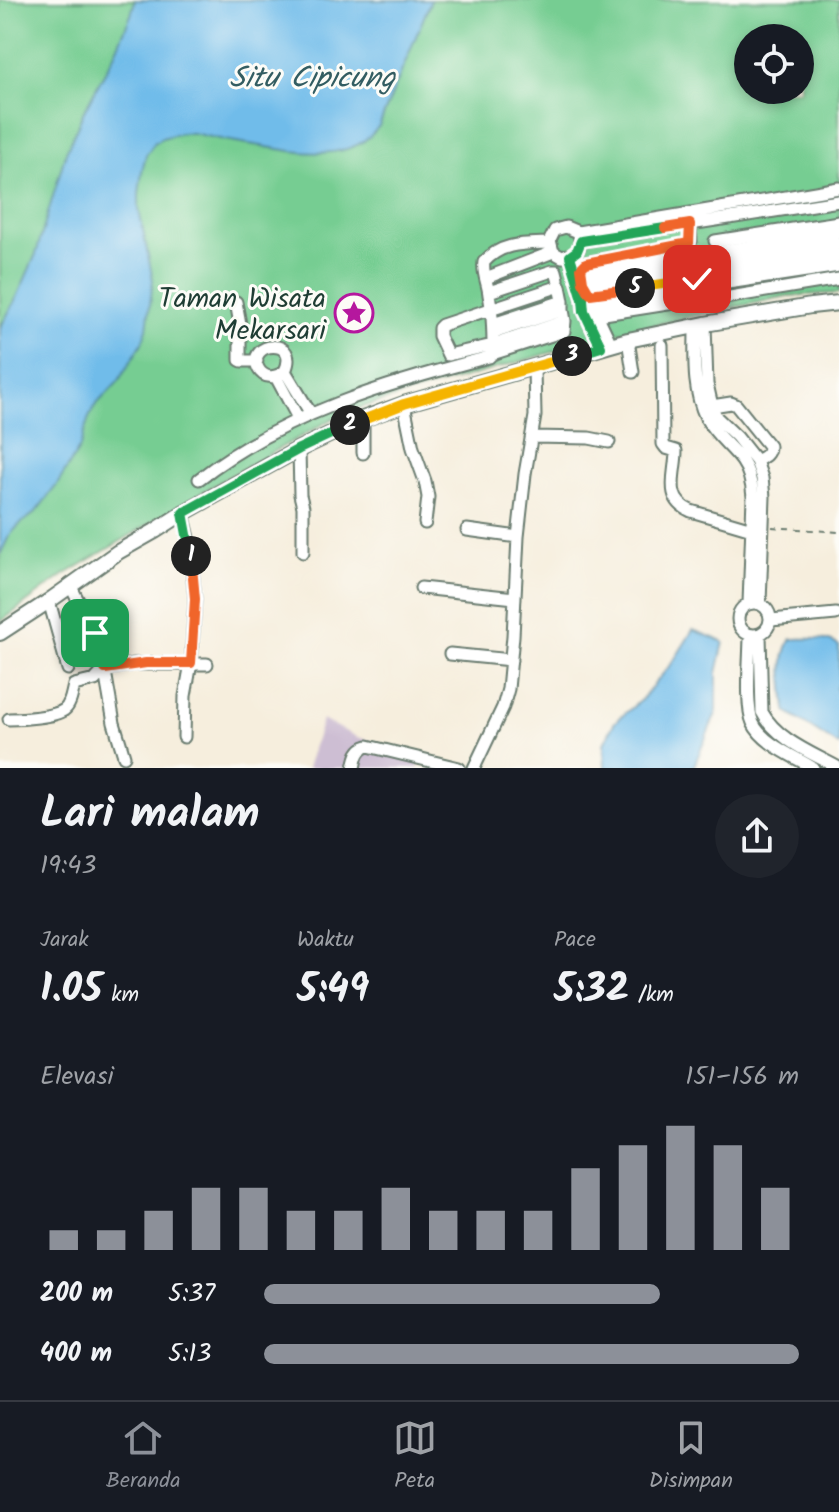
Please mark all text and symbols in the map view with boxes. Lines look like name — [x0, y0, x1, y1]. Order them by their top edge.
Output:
map controls — [734, 24, 814, 104]
button: locate — [734, 24, 814, 104]
water label: Situ Cipicung — [229, 55, 397, 103]
pin — [663, 245, 731, 313]
icon: check — [675, 257, 719, 301]
pin: 5 — [615, 268, 655, 308]
text: 5 — [629, 270, 641, 305]
place label: Taman Wisata Mekarsari — [159, 277, 327, 354]
place icon: Taman Wisata Mekarsari — [333, 292, 375, 334]
pin: 3 — [552, 336, 592, 376]
text: 3 — [566, 338, 578, 373]
pin: 2 — [330, 405, 370, 445]
text: 2 — [344, 407, 356, 442]
pin: 1 — [171, 536, 211, 576]
text: 1 — [188, 538, 194, 573]
pin — [61, 599, 129, 667]
icon: arrive — [73, 611, 117, 655]
text: Lari malam — [40, 780, 259, 850]
button: share — [715, 794, 799, 878]
text: 19:43 — [40, 845, 96, 887]
text: Jarak — [40, 923, 89, 958]
text: Waktu — [297, 923, 354, 958]
text: Pace — [554, 923, 596, 958]
text: 1.05 — [40, 958, 102, 1022]
text: 5:49 — [297, 958, 369, 1022]
text: 5:32 — [554, 958, 629, 1022]
text: km — [102, 978, 139, 1013]
text: /km — [629, 978, 674, 1013]
text: Elevasi — [40, 1056, 114, 1098]
text: 151–156 m — [685, 1056, 799, 1098]
text: 200 m — [40, 1273, 113, 1315]
text: 5:37 — [168, 1273, 215, 1315]
text: 400 m — [40, 1333, 112, 1375]
text: 5:13 — [168, 1333, 211, 1375]
tab: Beranda — [106, 1416, 181, 1499]
tab: Peta — [393, 1416, 437, 1499]
tab: Disimpan — [649, 1416, 733, 1499]

